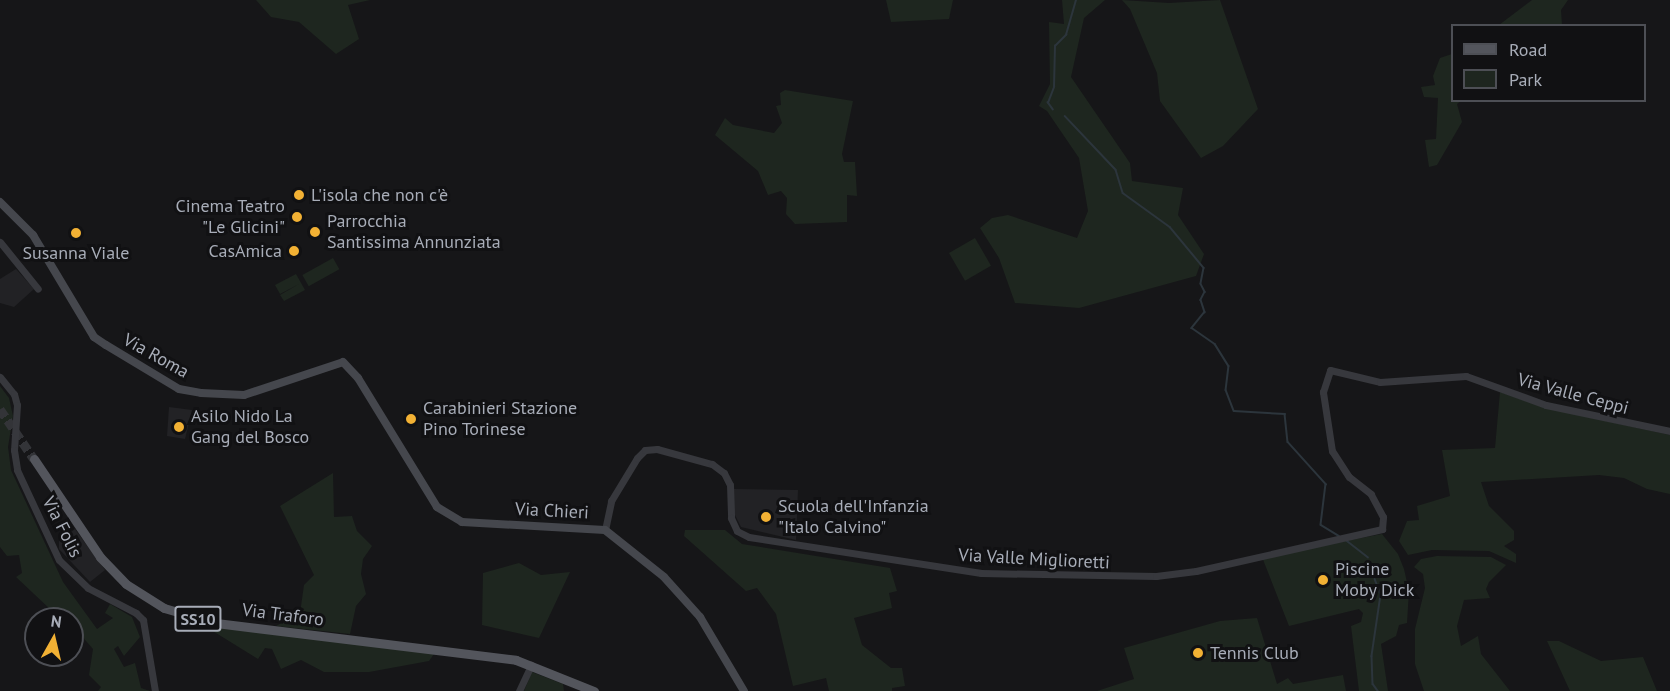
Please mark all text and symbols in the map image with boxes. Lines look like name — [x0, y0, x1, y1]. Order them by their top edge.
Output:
legend — [1451, 24, 1646, 102]
text: Road — [1509, 38, 1547, 61]
text: Park — [1509, 68, 1542, 91]
place label: L'isola che non c'è — [311, 184, 448, 206]
marker: L'isola che non c'è — [292, 188, 306, 202]
place label: Cinema Teatro "Le Glicini" — [175, 196, 285, 238]
marker: Cinema Teatro "Le Glicini" — [290, 210, 304, 224]
place label: Parrocchia Santissima Annunziata — [327, 211, 501, 254]
marker: Parrocchia Santissima Annunziata — [308, 225, 322, 239]
marker: Susanna Viale — [69, 226, 83, 240]
place label: CasAmica — [209, 240, 282, 262]
place label: Susanna Viale — [22, 242, 130, 264]
marker: CasAmica — [287, 244, 301, 258]
street label: Via Roma — [119, 329, 193, 383]
street label: Via Valle Ceppi — [1515, 369, 1631, 419]
place label: Carabinieri Stazione Pino Torinese — [423, 398, 577, 440]
place label: Asilo Nido La Gang del Bosco — [191, 406, 309, 448]
marker: Carabinieri Stazione Pino Torinese — [404, 412, 418, 426]
marker: Asilo Nido La Gang del Bosco — [172, 420, 186, 434]
street label: Via Folis — [38, 493, 86, 561]
place label: Scuola dell'Infanzia "Italo Calvino" — [778, 496, 929, 538]
street label: Via Chieri — [515, 498, 589, 524]
marker: Scuola dell'Infanzia "Italo Calvino" — [759, 510, 773, 524]
street label: Via Valle Miglioretti — [957, 544, 1111, 574]
place label: Piscine Moby Dick — [1335, 559, 1415, 602]
marker: Piscine Moby Dick — [1316, 573, 1330, 587]
street label: Via Traforo — [241, 599, 325, 631]
road number: SS10 — [174, 606, 222, 632]
north arrow — [24, 607, 84, 667]
text: N — [50, 611, 63, 632]
place label: Tennis Club — [1210, 642, 1299, 664]
marker: Tennis Club — [1191, 646, 1205, 660]

